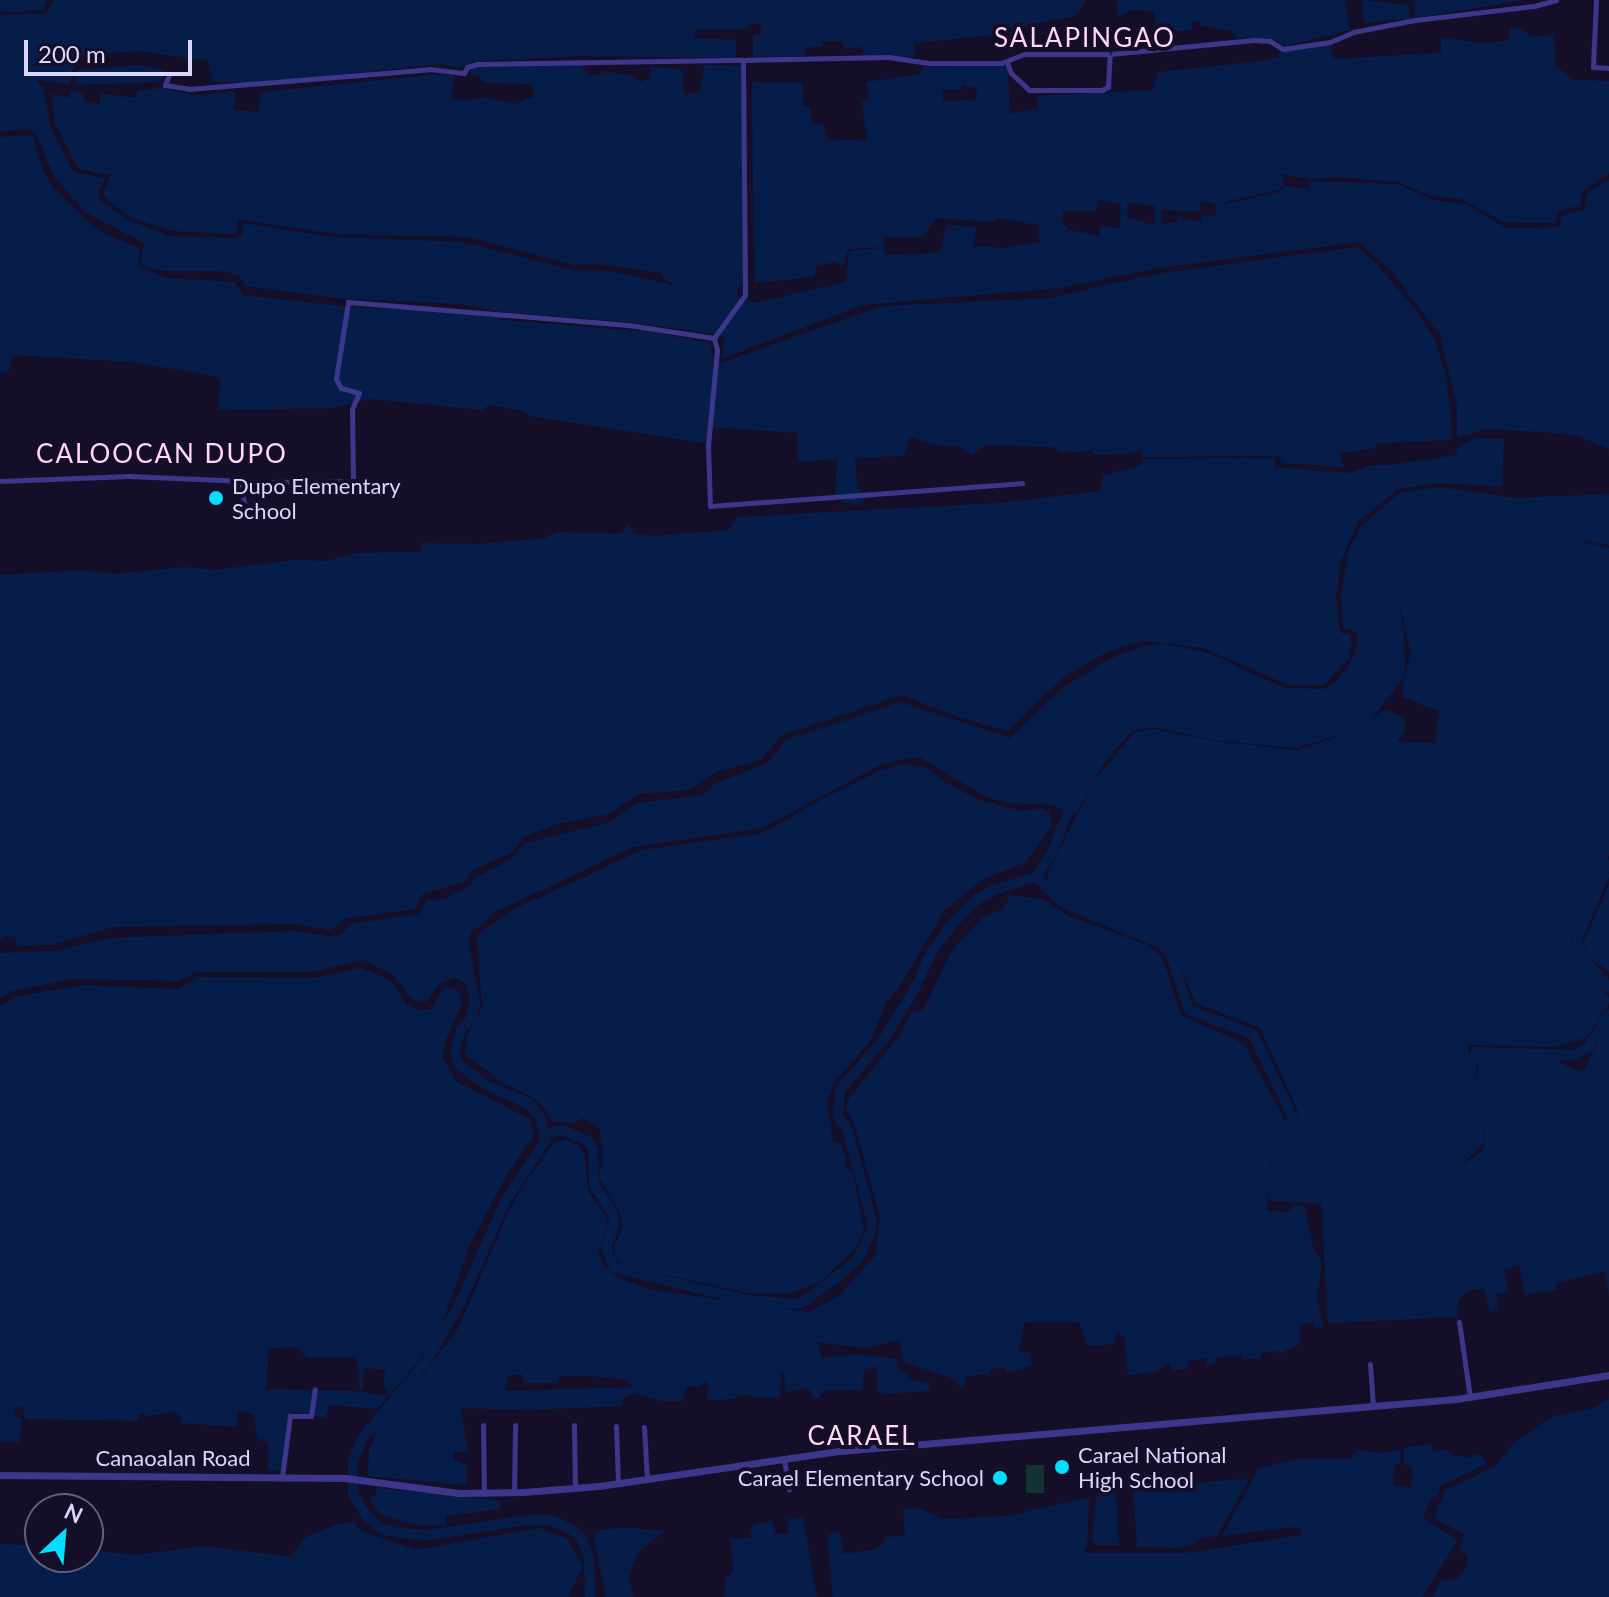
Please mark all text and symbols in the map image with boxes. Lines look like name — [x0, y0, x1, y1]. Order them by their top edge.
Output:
district label: SALAPINGAO — [994, 22, 1176, 54]
scale bar — [28, 24, 196, 74]
text: 200 m — [38, 39, 106, 68]
district label: CALOOCAN DUPO — [36, 438, 288, 470]
place label: Dupo Elementary School — [232, 472, 401, 524]
marker: Dupo Elementary School — [207, 489, 225, 507]
district label: CARAEL — [807, 1420, 917, 1452]
place label: Carael National High School — [1078, 1441, 1227, 1492]
street label: Canaoalan Road — [95, 1445, 251, 1471]
marker: Carael National High School — [1053, 1458, 1071, 1476]
place label: Carael Elementary School — [737, 1465, 984, 1491]
marker: Carael Elementary School — [991, 1469, 1009, 1487]
north arrow — [24, 1493, 104, 1573]
text: N — [60, 1497, 87, 1529]

